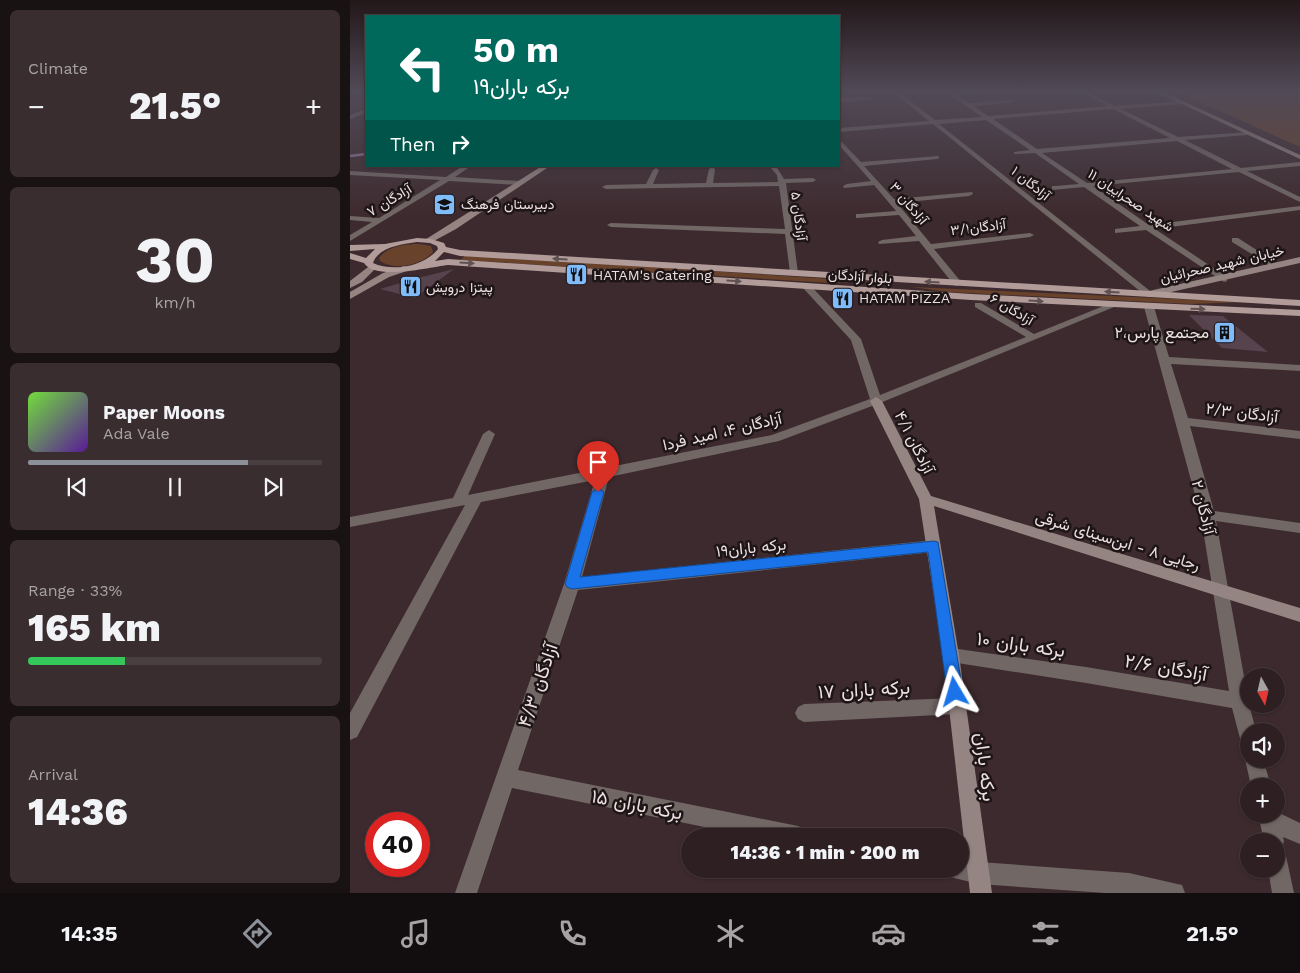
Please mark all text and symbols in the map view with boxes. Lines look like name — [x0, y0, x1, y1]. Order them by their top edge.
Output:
text: 50 m — [473, 29, 559, 71]
icon: left — [390, 35, 455, 100]
text: Climate — [28, 59, 88, 78]
text: برکه باران۱۹ — [473, 74, 570, 99]
text: 21.5° — [129, 84, 221, 128]
text: − — [28, 90, 45, 123]
text: + — [305, 90, 322, 123]
icon: right — [446, 130, 474, 158]
text: Then — [390, 133, 436, 156]
street label: آزادگان ۱ — [1008, 163, 1055, 205]
street label: شهید صحراییان ۱۱ — [1084, 165, 1177, 235]
street label: آزادگان ۳ — [886, 179, 932, 229]
street label: آزادگان ۷ — [364, 180, 416, 220]
street label: آزادگان ۵ — [787, 191, 810, 243]
school or university icon: دبیرستان فرهنگ — [433, 192, 457, 216]
place label: دبیرستان فرهنگ — [461, 196, 555, 213]
street label: آزادگان۳/۱ — [949, 215, 1008, 239]
text: 30 — [135, 222, 215, 298]
street label: خیابان شهید صحرائیان — [1158, 242, 1286, 287]
one-way arrow — [552, 255, 568, 263]
one-way arrow — [459, 259, 475, 267]
restaurant icon: HATAM's Catering — [565, 263, 589, 287]
street label: بلوار آزادگان — [828, 266, 892, 287]
place label: HATAM's Catering — [593, 267, 712, 283]
restaurant icon: پیتزا درویش — [398, 275, 422, 299]
one-way arrow — [726, 277, 742, 285]
one-way arrow — [924, 277, 940, 285]
place label: پیتزا درویش — [426, 279, 493, 297]
restaurant icon: HATAM PIZZA — [831, 286, 855, 310]
one-way arrow — [1103, 287, 1119, 295]
place label: HATAM PIZZA — [859, 290, 950, 306]
street label: آزادگان ۶ — [987, 290, 1038, 330]
text: km/h — [154, 293, 196, 312]
one-way arrow — [1028, 297, 1044, 305]
one-way arrow — [1190, 305, 1206, 313]
building icon: ۲،مجتمع پارس — [1213, 320, 1237, 344]
place label: ۲،مجتمع پارس — [1115, 323, 1209, 344]
street label: آزادگان ۲/۳ — [1205, 399, 1280, 428]
text: Paper Moons — [103, 401, 225, 424]
street label: آزادگان ۴، امید فردا — [661, 408, 785, 455]
street label: آزادگان ۴/۱ — [890, 408, 939, 478]
text: Ada Vale — [103, 424, 170, 443]
pin — [577, 441, 619, 492]
icon: arrive — [584, 448, 612, 476]
icon: previous — [63, 473, 91, 501]
icon: pause — [161, 473, 189, 501]
icon: next — [259, 473, 287, 501]
street label: آزادگان ۲ — [1187, 478, 1220, 538]
street label: رجایی ۸ - ابن‌سینای شرقی — [1033, 506, 1202, 575]
street label: برکه باران۱۹ — [715, 534, 787, 562]
text: Range · 33% — [28, 581, 122, 600]
text: 165 km — [28, 606, 161, 650]
street label: برکه باران ۱۰ — [975, 627, 1067, 662]
street label: آزادگان ۴/۳ — [512, 639, 563, 730]
street label: آزادگان ۲/۶ — [1123, 649, 1210, 686]
position arrow — [928, 665, 980, 717]
north arrow — [1240, 668, 1285, 712]
map controls — [1240, 668, 1285, 878]
street label: برکه باران ۱۷ — [817, 676, 911, 703]
button: sound — [1240, 723, 1285, 768]
street label: برکه باران — [970, 731, 1001, 803]
text: Arrival — [28, 765, 78, 784]
button: + — [1240, 778, 1285, 823]
street label: برکه باران ۱۵ — [589, 784, 684, 825]
text: 14:36 — [28, 790, 128, 834]
speed limit sign: 40 — [365, 812, 430, 877]
button: − — [1240, 833, 1285, 878]
text: 14:36 · 1 min · 200 m — [730, 841, 920, 864]
icon: directions — [240, 916, 275, 951]
icon: music — [398, 916, 433, 951]
icon: phone — [555, 916, 590, 951]
icon: climate — [713, 916, 748, 951]
icon: car — [871, 916, 906, 951]
icon: filters — [1028, 916, 1063, 951]
text: 14:35 — [61, 921, 118, 946]
text: 21.5° — [1186, 921, 1239, 946]

